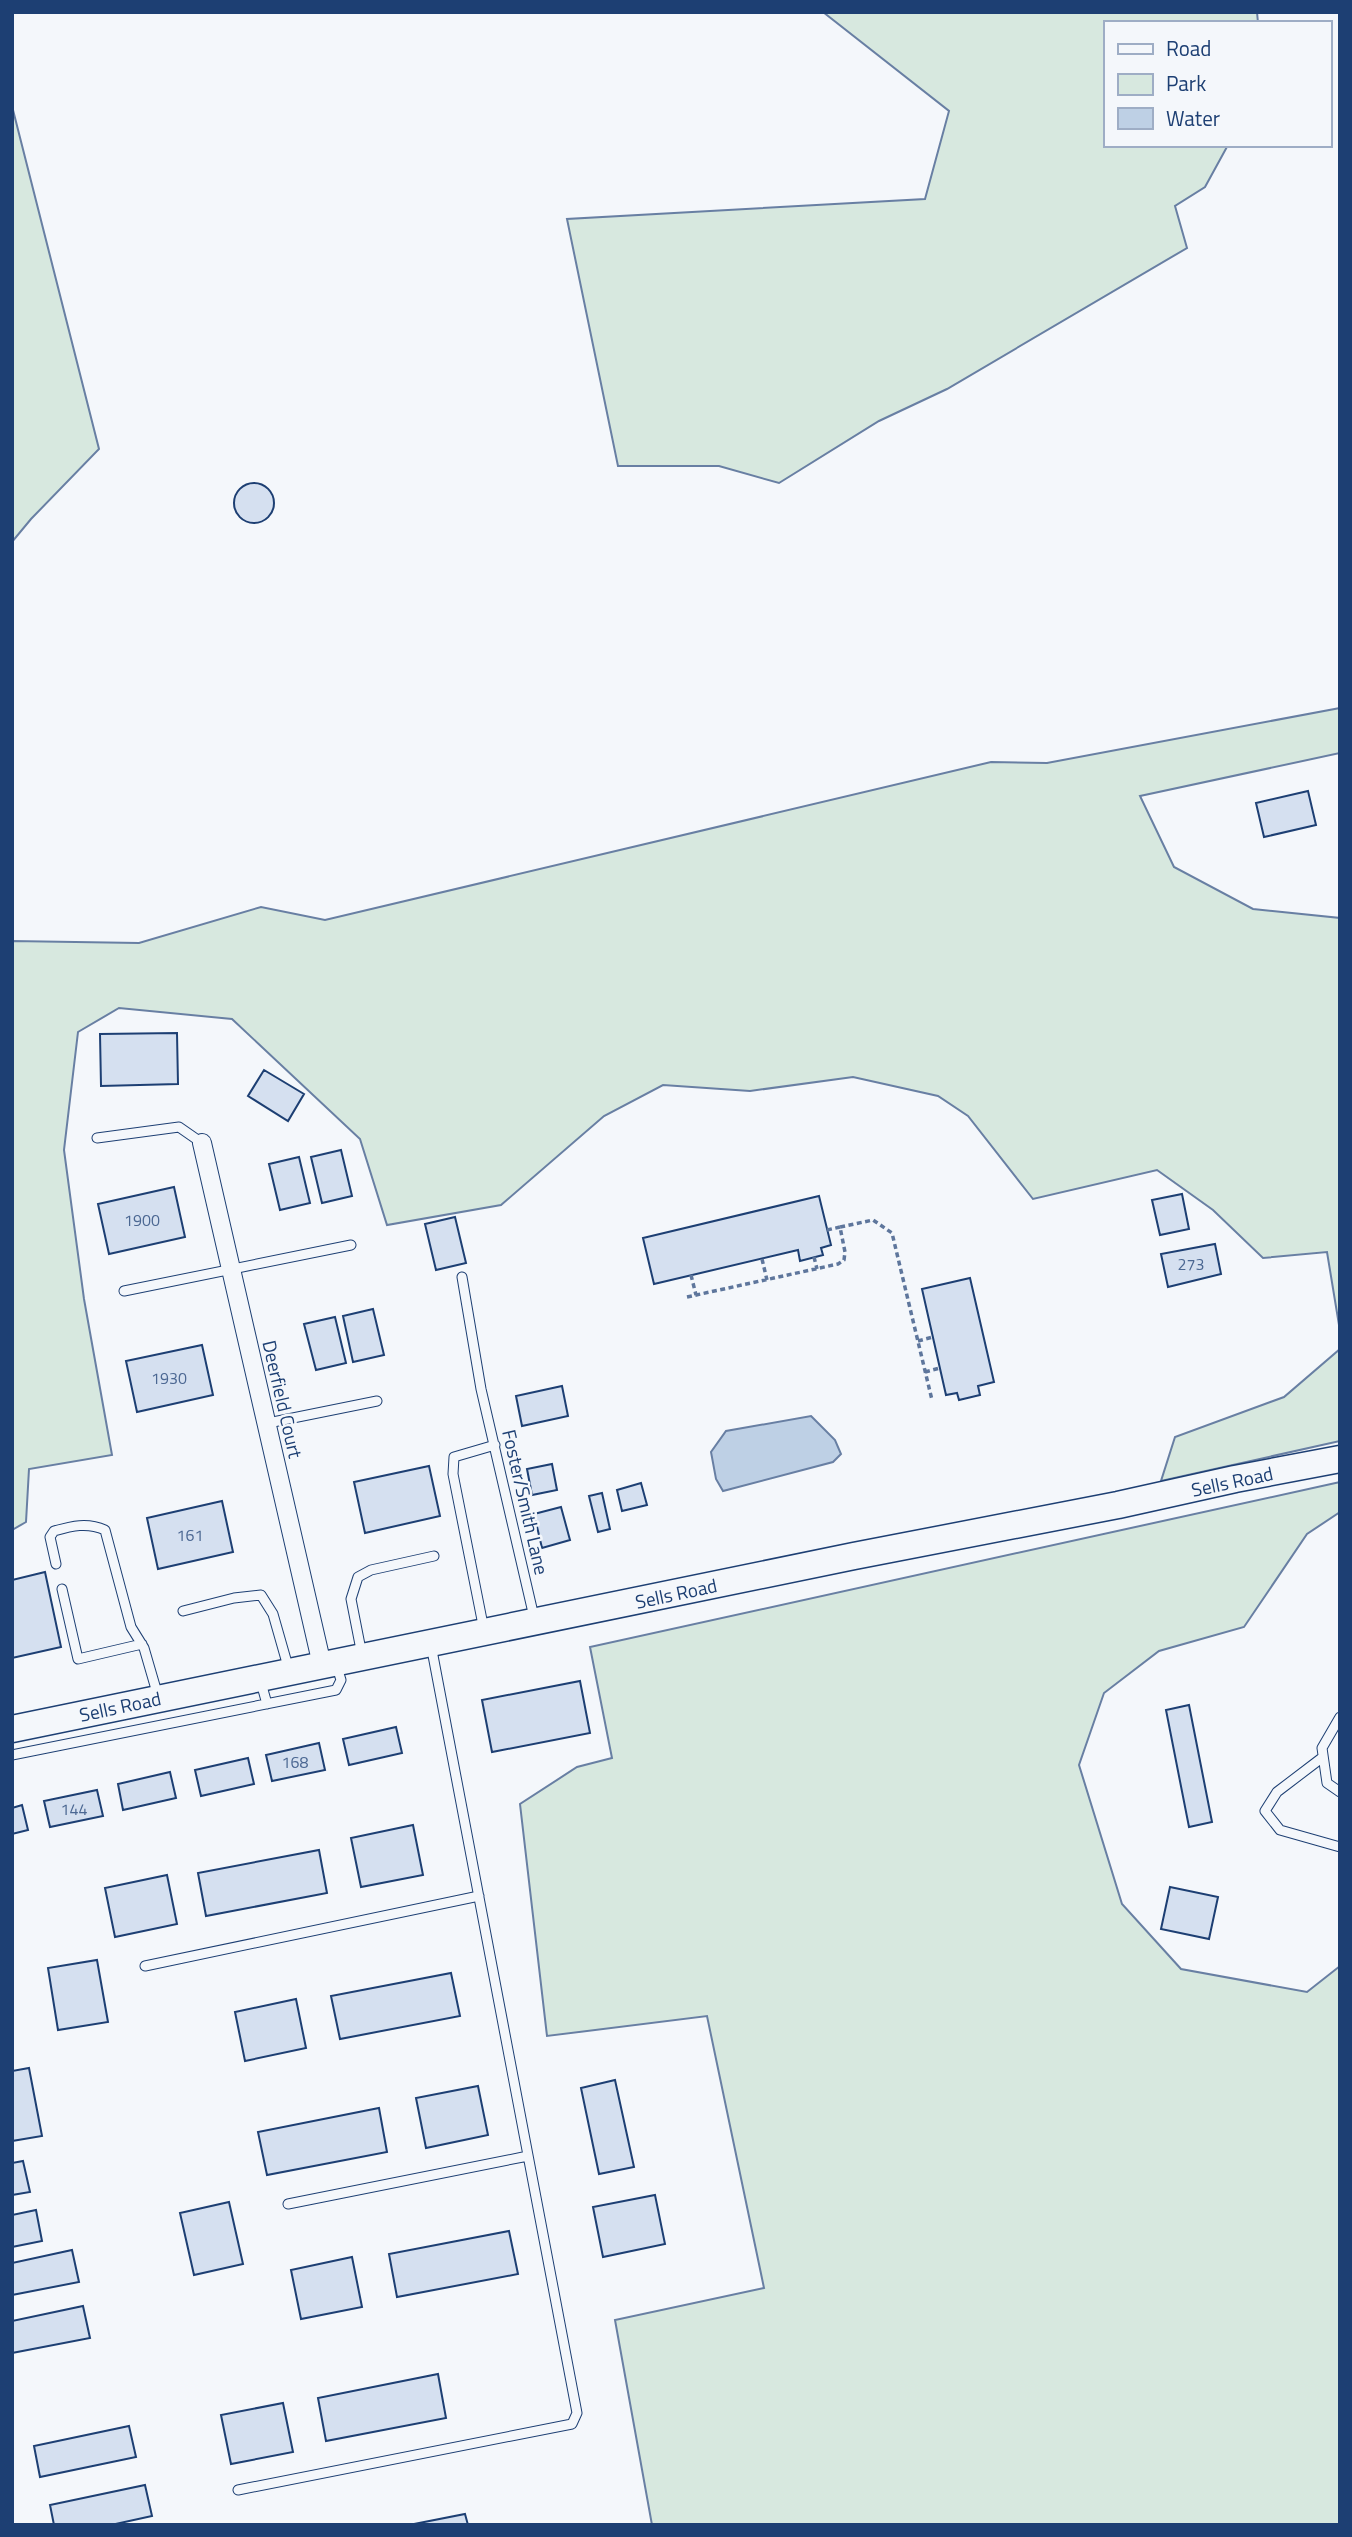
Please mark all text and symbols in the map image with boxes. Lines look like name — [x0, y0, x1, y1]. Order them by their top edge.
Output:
legend — [1104, 21, 1331, 147]
text: Road — [1166, 32, 1211, 64]
text: Park — [1166, 67, 1206, 99]
text: Water — [1166, 102, 1220, 134]
house number: 1900 — [124, 1208, 160, 1232]
house number: 273 — [1178, 1252, 1204, 1276]
street label: Deerfield Court — [255, 1337, 311, 1461]
house number: 1930 — [151, 1366, 187, 1390]
street label: Foster/Smith Lane — [495, 1426, 557, 1578]
street label: Sells Road — [1188, 1458, 1276, 1504]
house number: 161 — [177, 1523, 203, 1547]
street label: Sells Road — [632, 1570, 720, 1616]
street label: Sells Road — [76, 1683, 164, 1729]
house number: 168 — [282, 1750, 308, 1774]
house number: 144 — [61, 1797, 87, 1821]

